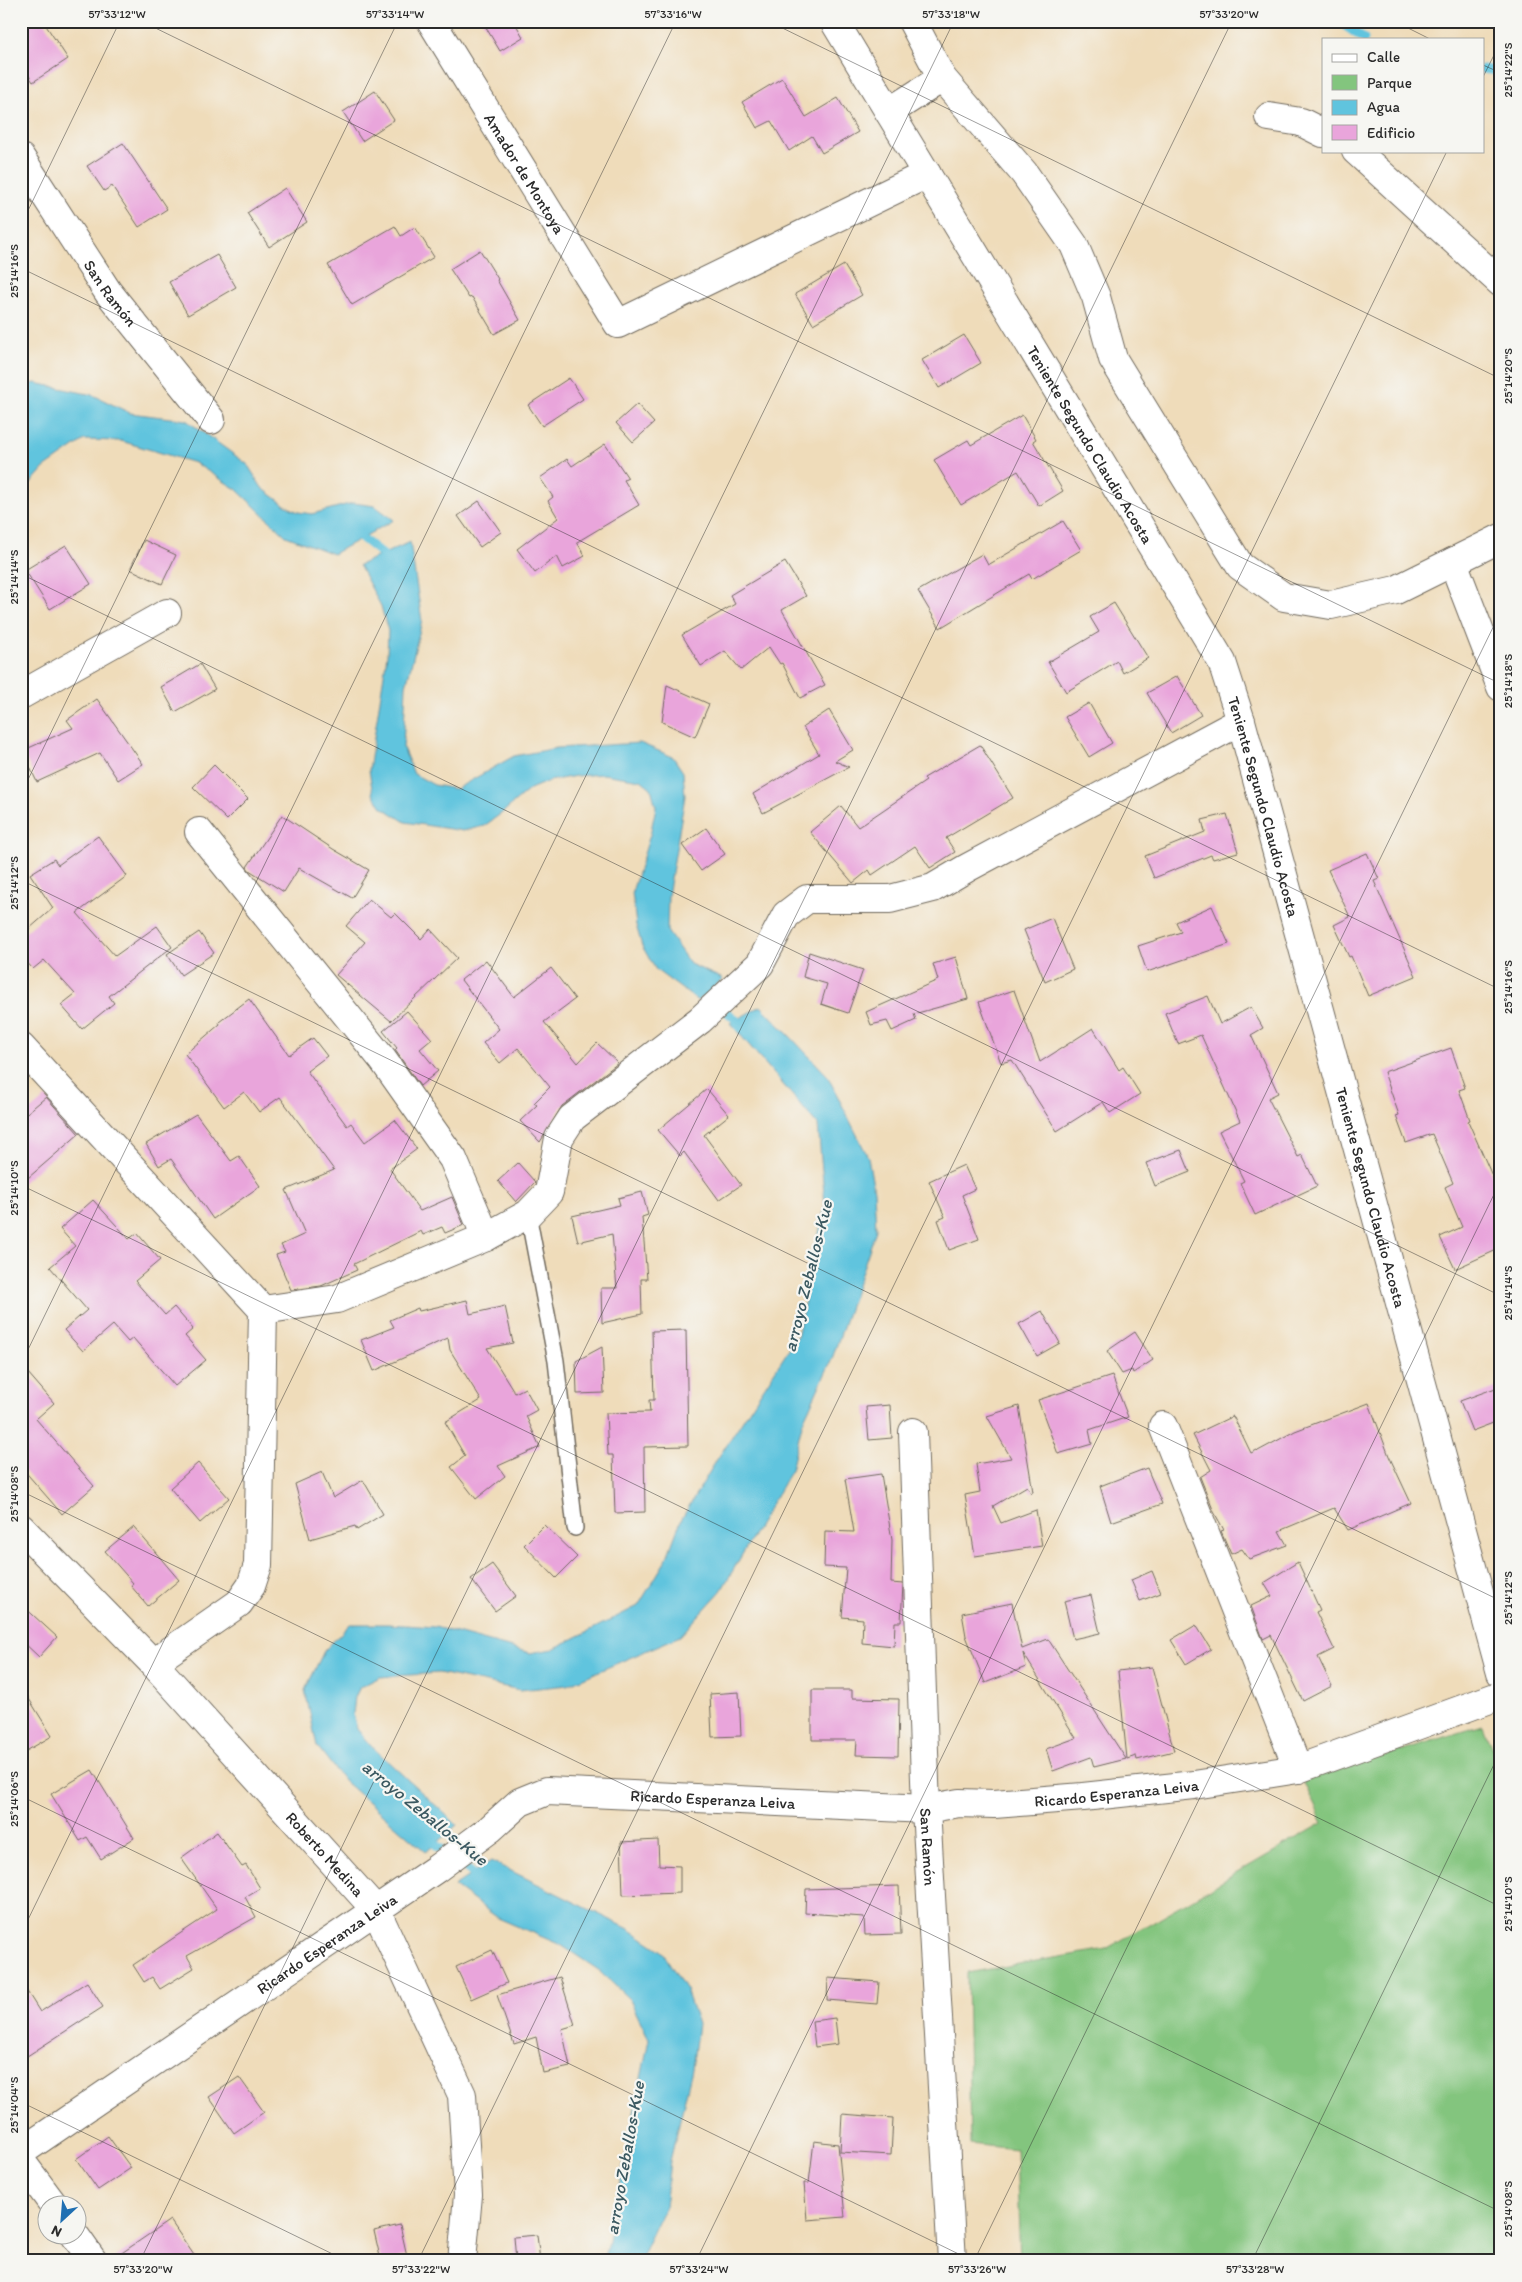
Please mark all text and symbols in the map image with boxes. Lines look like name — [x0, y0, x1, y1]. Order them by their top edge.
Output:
text: 57°33'12"W — [88, 7, 146, 21]
text: 57°33'14"W — [366, 7, 424, 21]
text: 57°33'16"W — [644, 7, 702, 21]
text: 57°33'18"W — [922, 7, 980, 21]
text: 57°33'20"W — [1199, 7, 1259, 21]
legend — [1322, 38, 1484, 152]
text: 25°14'22"S — [1501, 42, 1515, 97]
text: Calle — [1367, 48, 1400, 66]
text: Parque — [1367, 74, 1412, 92]
text: Agua — [1367, 98, 1401, 116]
street label: Amador de Montoya — [481, 110, 570, 238]
text: Edificio — [1367, 124, 1415, 142]
text: 25°14'16"S — [7, 244, 21, 298]
street label: San Ramón — [80, 256, 141, 330]
street label: Teniente Segundo Claudio Acosta — [1023, 342, 1158, 547]
text: 25°14'20"S — [1501, 348, 1515, 404]
text: 25°14'14"S — [7, 549, 21, 605]
text: 25°14'18"S — [1501, 654, 1515, 708]
street label: Teniente Segundo Claudio Acosta — [1224, 694, 1304, 920]
text: 25°14'12"S — [7, 856, 21, 910]
text: 25°14'16"S — [1501, 960, 1515, 1014]
street label: Teniente Segundo Claudio Acosta — [1332, 1085, 1410, 1310]
text: 25°14'10"S — [7, 1160, 21, 1216]
water label: arroyo Zeballos-Kue — [779, 1196, 838, 1354]
text: 25°14'14"S — [1501, 1265, 1515, 1321]
text: 25°14'08"S — [7, 1466, 21, 1522]
text: 25°14'12"S — [1501, 1571, 1515, 1625]
water label: arroyo Zeballos-Kue — [358, 1756, 493, 1871]
text: 25°14'06"S — [7, 1771, 21, 1827]
street label: Ricardo Esperanza Leiva — [1033, 1775, 1201, 1810]
street label: Ricardo Esperanza Leiva — [630, 1785, 796, 1812]
street label: San Ramón — [916, 1807, 940, 1886]
street label: Roberto Medina — [282, 1808, 369, 1901]
text: 25°14'10"S — [1501, 1876, 1515, 1932]
street label: Ricardo Esperanza Leiva — [253, 1889, 401, 1998]
text: 25°14'04"S — [7, 2076, 21, 2133]
water label: arroyo Zeballos-Kue — [601, 2078, 650, 2236]
text: 25°14'08"S — [1501, 2181, 1515, 2237]
north arrow — [38, 2194, 88, 2244]
text: N — [49, 2222, 64, 2241]
text: 57°33'20"W — [113, 2262, 173, 2276]
text: 57°33'22"W — [392, 2262, 450, 2276]
text: 57°33'24"W — [669, 2262, 729, 2276]
text: 57°33'26"W — [948, 2262, 1006, 2276]
text: 57°33'28"W — [1226, 2262, 1284, 2276]

